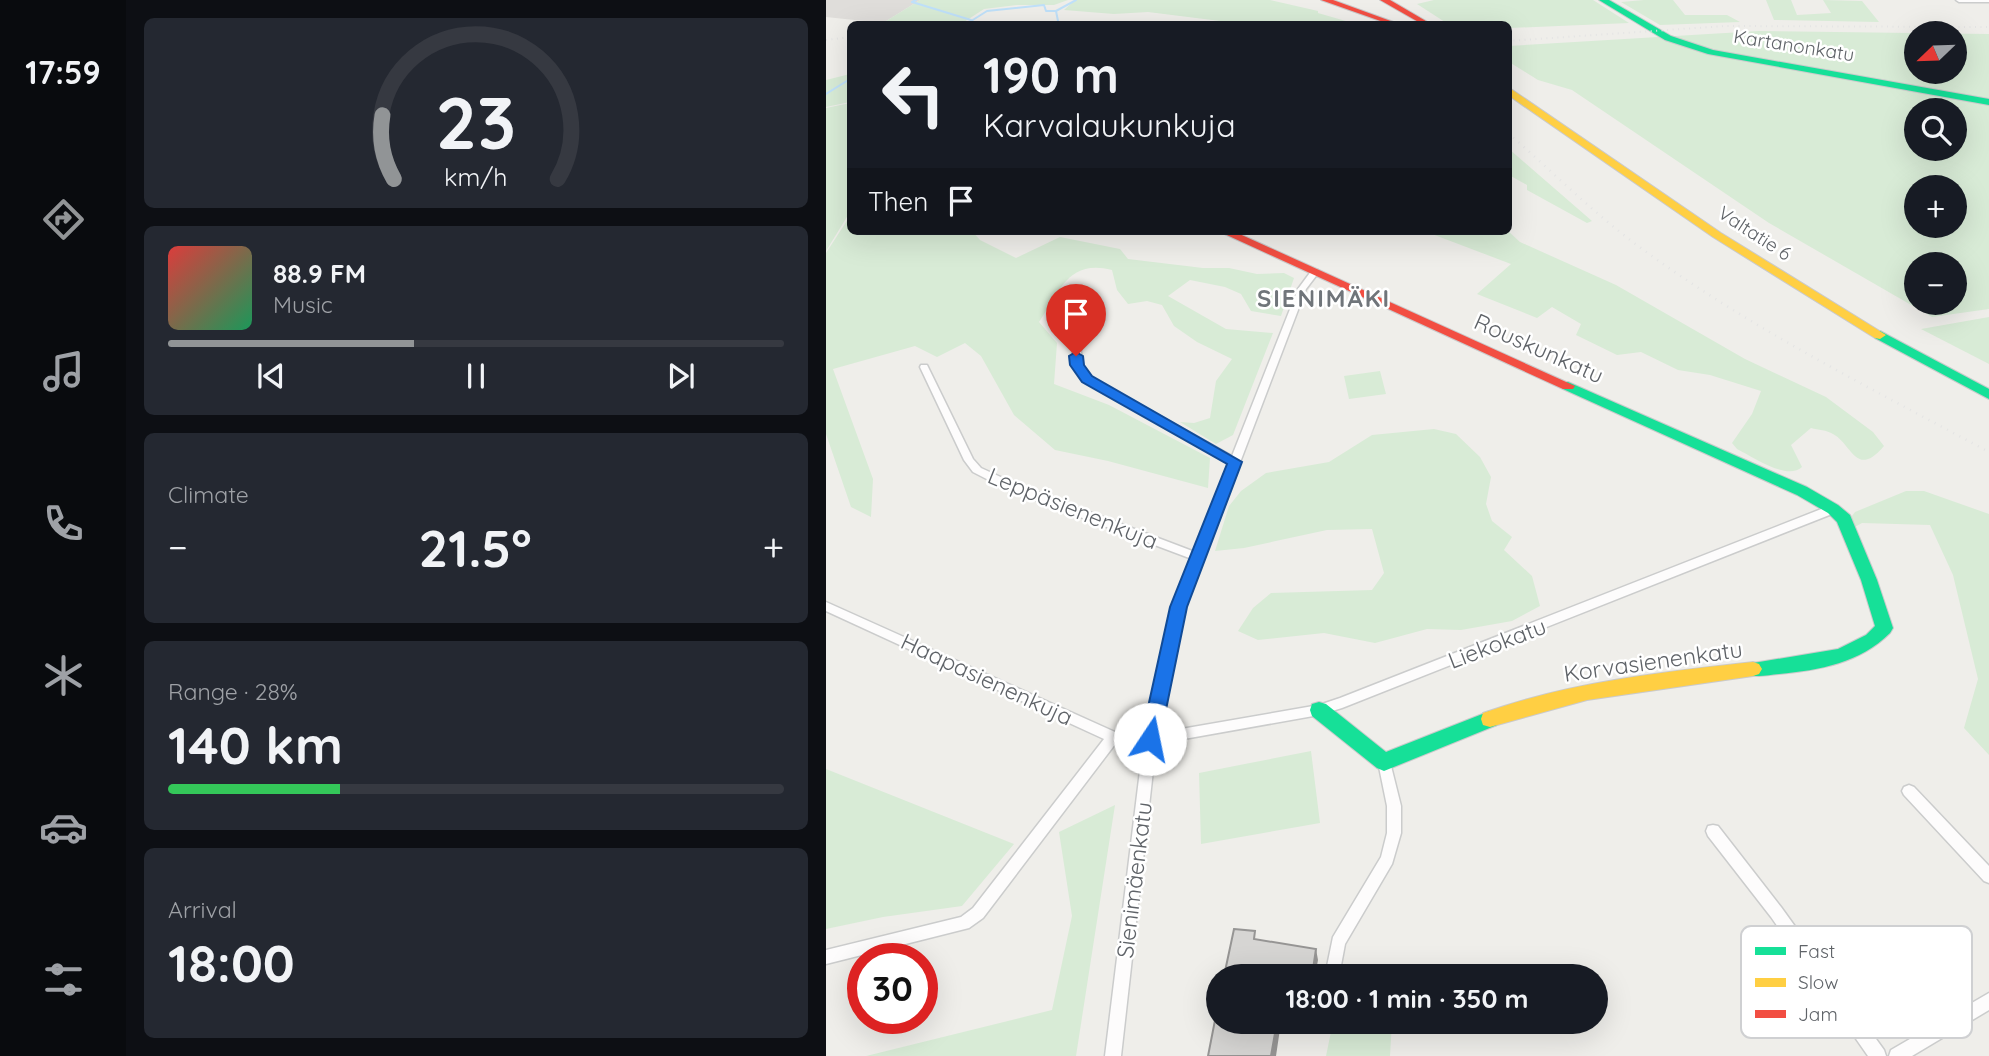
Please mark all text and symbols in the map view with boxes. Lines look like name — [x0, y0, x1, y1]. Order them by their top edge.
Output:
north arrow — [1904, 21, 1967, 84]
map controls — [1904, 21, 1967, 315]
street label: Kartanonkatu — [1732, 24, 1856, 66]
text: 190 m — [983, 44, 1119, 105]
icon: left — [868, 49, 959, 140]
text: 17:59 — [25, 52, 101, 92]
text: 23 — [436, 76, 516, 167]
button: search — [1904, 98, 1967, 161]
text: Karvalaukunkuja — [983, 105, 1236, 145]
text: km/h — [444, 161, 508, 192]
button: + — [1904, 175, 1967, 238]
icon: arrive — [942, 182, 980, 220]
text: Then — [868, 185, 928, 218]
icon: directions — [39, 195, 88, 244]
street label: Valtatie 6 — [1714, 200, 1796, 266]
button: − — [1904, 252, 1967, 315]
text: 88.9 FM — [273, 257, 366, 290]
district label: SIENIMÄKI — [1257, 283, 1391, 313]
pin — [1046, 284, 1106, 356]
text: Music — [273, 290, 333, 319]
icon: arrive — [1057, 295, 1095, 333]
street label: Rouskunkatu — [1470, 307, 1608, 389]
icon: music — [39, 347, 88, 396]
icon: previous — [252, 357, 290, 395]
icon: pause — [457, 357, 495, 395]
icon: next — [662, 357, 700, 395]
street label: Leppäsienenkuja — [984, 461, 1162, 555]
text: Climate — [168, 480, 249, 509]
icon: phone — [39, 499, 88, 548]
text: 21.5° — [419, 515, 532, 580]
text: − — [168, 523, 188, 571]
text: + — [763, 523, 784, 571]
street label: Liekokatu — [1444, 611, 1550, 675]
street label: Haapasienenkuja — [896, 626, 1078, 732]
street label: Korvasienenkatu — [1562, 634, 1744, 688]
icon: climate — [39, 651, 88, 700]
text: Range · 28% — [168, 677, 298, 706]
position arrow — [1113, 702, 1187, 776]
text: 140 km — [168, 712, 343, 777]
street label: Sienimäenkatu — [1110, 800, 1158, 960]
icon: car — [39, 803, 88, 852]
text: Arrival — [168, 895, 237, 924]
legend — [1741, 926, 1972, 1038]
text: 18:00 — [168, 930, 295, 995]
text: Fast — [1798, 939, 1835, 963]
speed limit sign: 30 — [847, 943, 938, 1034]
icon: filters — [39, 955, 88, 1004]
text: Slow — [1798, 970, 1839, 994]
text: 18:00 · 1 min · 350 m — [1285, 982, 1529, 1015]
text: Jam — [1798, 1002, 1838, 1026]

